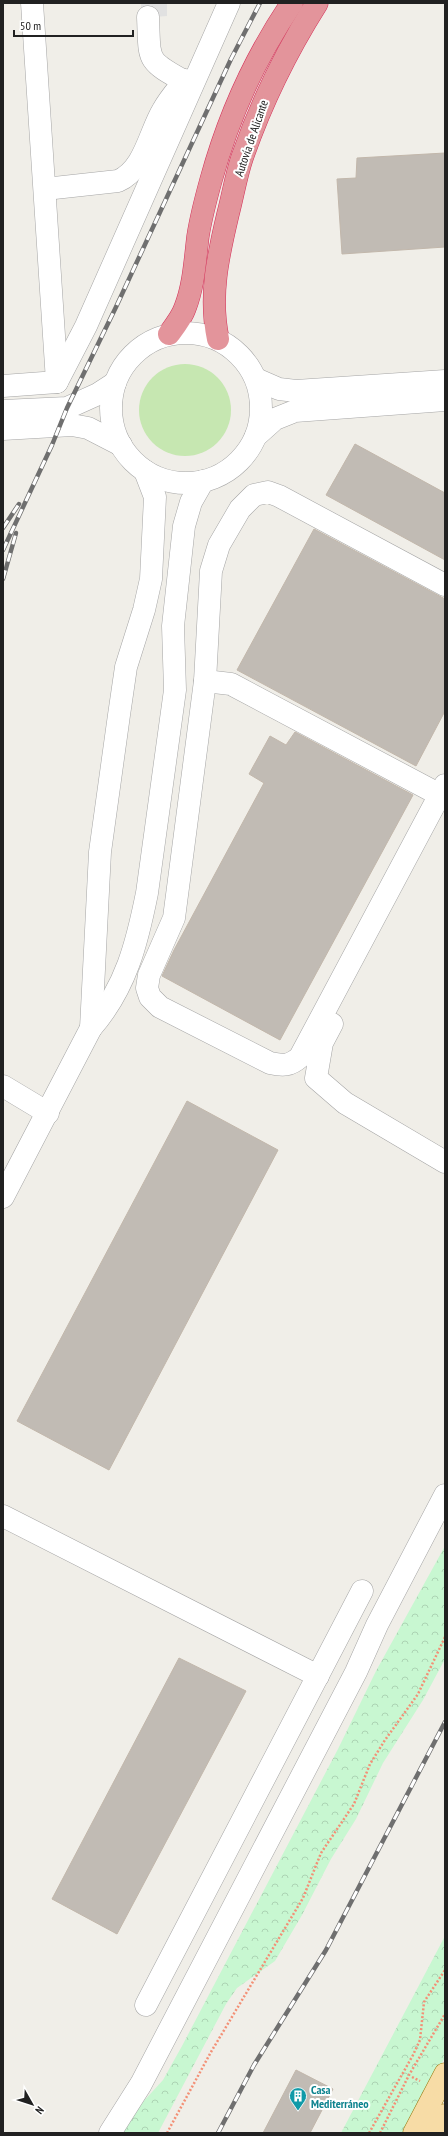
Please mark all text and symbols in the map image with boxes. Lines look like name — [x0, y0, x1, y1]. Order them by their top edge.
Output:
scale bar — [14, 12, 133, 38]
text: 50 m — [20, 18, 41, 33]
street label: Autovía de Alicante — [231, 98, 271, 178]
place label: Casa Mediterráneo — [311, 2082, 369, 2111]
north arrow — [12, 2084, 52, 2124]
building icon: Casa Mediterráneo — [288, 2086, 308, 2111]
text: N — [32, 2104, 47, 2117]

